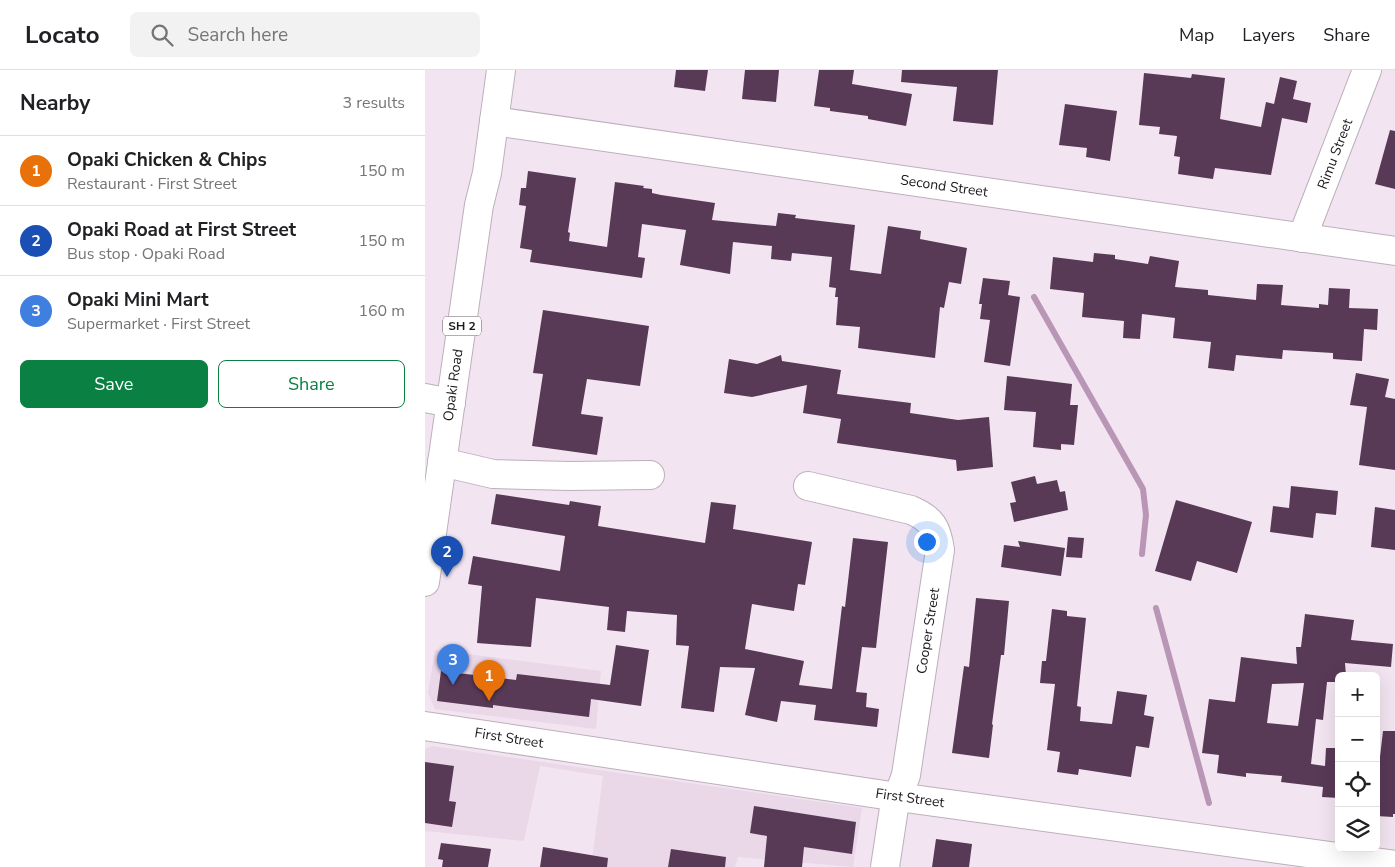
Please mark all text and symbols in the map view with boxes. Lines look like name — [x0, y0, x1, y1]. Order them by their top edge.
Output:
search box — [130, 12, 480, 57]
text: Locato — [25, 19, 100, 51]
icon: search — [148, 21, 176, 49]
text: Search here — [188, 22, 288, 48]
text: Map — [1179, 23, 1214, 47]
text: Layers — [1242, 23, 1295, 47]
text: Share — [1323, 23, 1370, 47]
text: Nearby — [20, 89, 90, 117]
text: 3 results — [343, 92, 405, 114]
street label: Rimu Street — [1313, 116, 1357, 192]
text: Opaki Chicken & Chips — [67, 147, 267, 173]
text: 1 — [31, 160, 41, 182]
text: 150 m — [358, 160, 405, 182]
street label: Second Street — [899, 170, 989, 202]
text: Restaurant · First Street — [67, 173, 237, 195]
text: Opaki Road at First Street — [67, 217, 296, 243]
text: 2 — [31, 230, 41, 252]
text: 150 m — [358, 230, 405, 252]
text: Bus stop · Opaki Road — [67, 243, 225, 265]
text: Opaki Mini Mart — [67, 287, 208, 313]
text: 3 — [31, 300, 41, 322]
text: 160 m — [358, 300, 405, 322]
text: Supermarket · First Street — [67, 313, 250, 335]
road number: SH 2 — [443, 317, 481, 336]
street label: Opaki Road — [439, 348, 467, 422]
button: Save — [20, 360, 208, 408]
button: Share — [218, 360, 405, 408]
your location — [914, 529, 940, 555]
pin: 2 — [431, 536, 463, 577]
street label: Cooper Street — [912, 586, 944, 675]
pin: 3 — [437, 644, 469, 685]
pin: 1 — [473, 660, 505, 701]
map controls — [1335, 672, 1380, 852]
button: + — [1335, 672, 1380, 717]
button: − — [1335, 717, 1380, 762]
street label: First Street — [473, 723, 545, 753]
button: locate — [1335, 762, 1380, 807]
street label: First Street — [874, 784, 946, 812]
button: layers — [1335, 807, 1380, 852]

